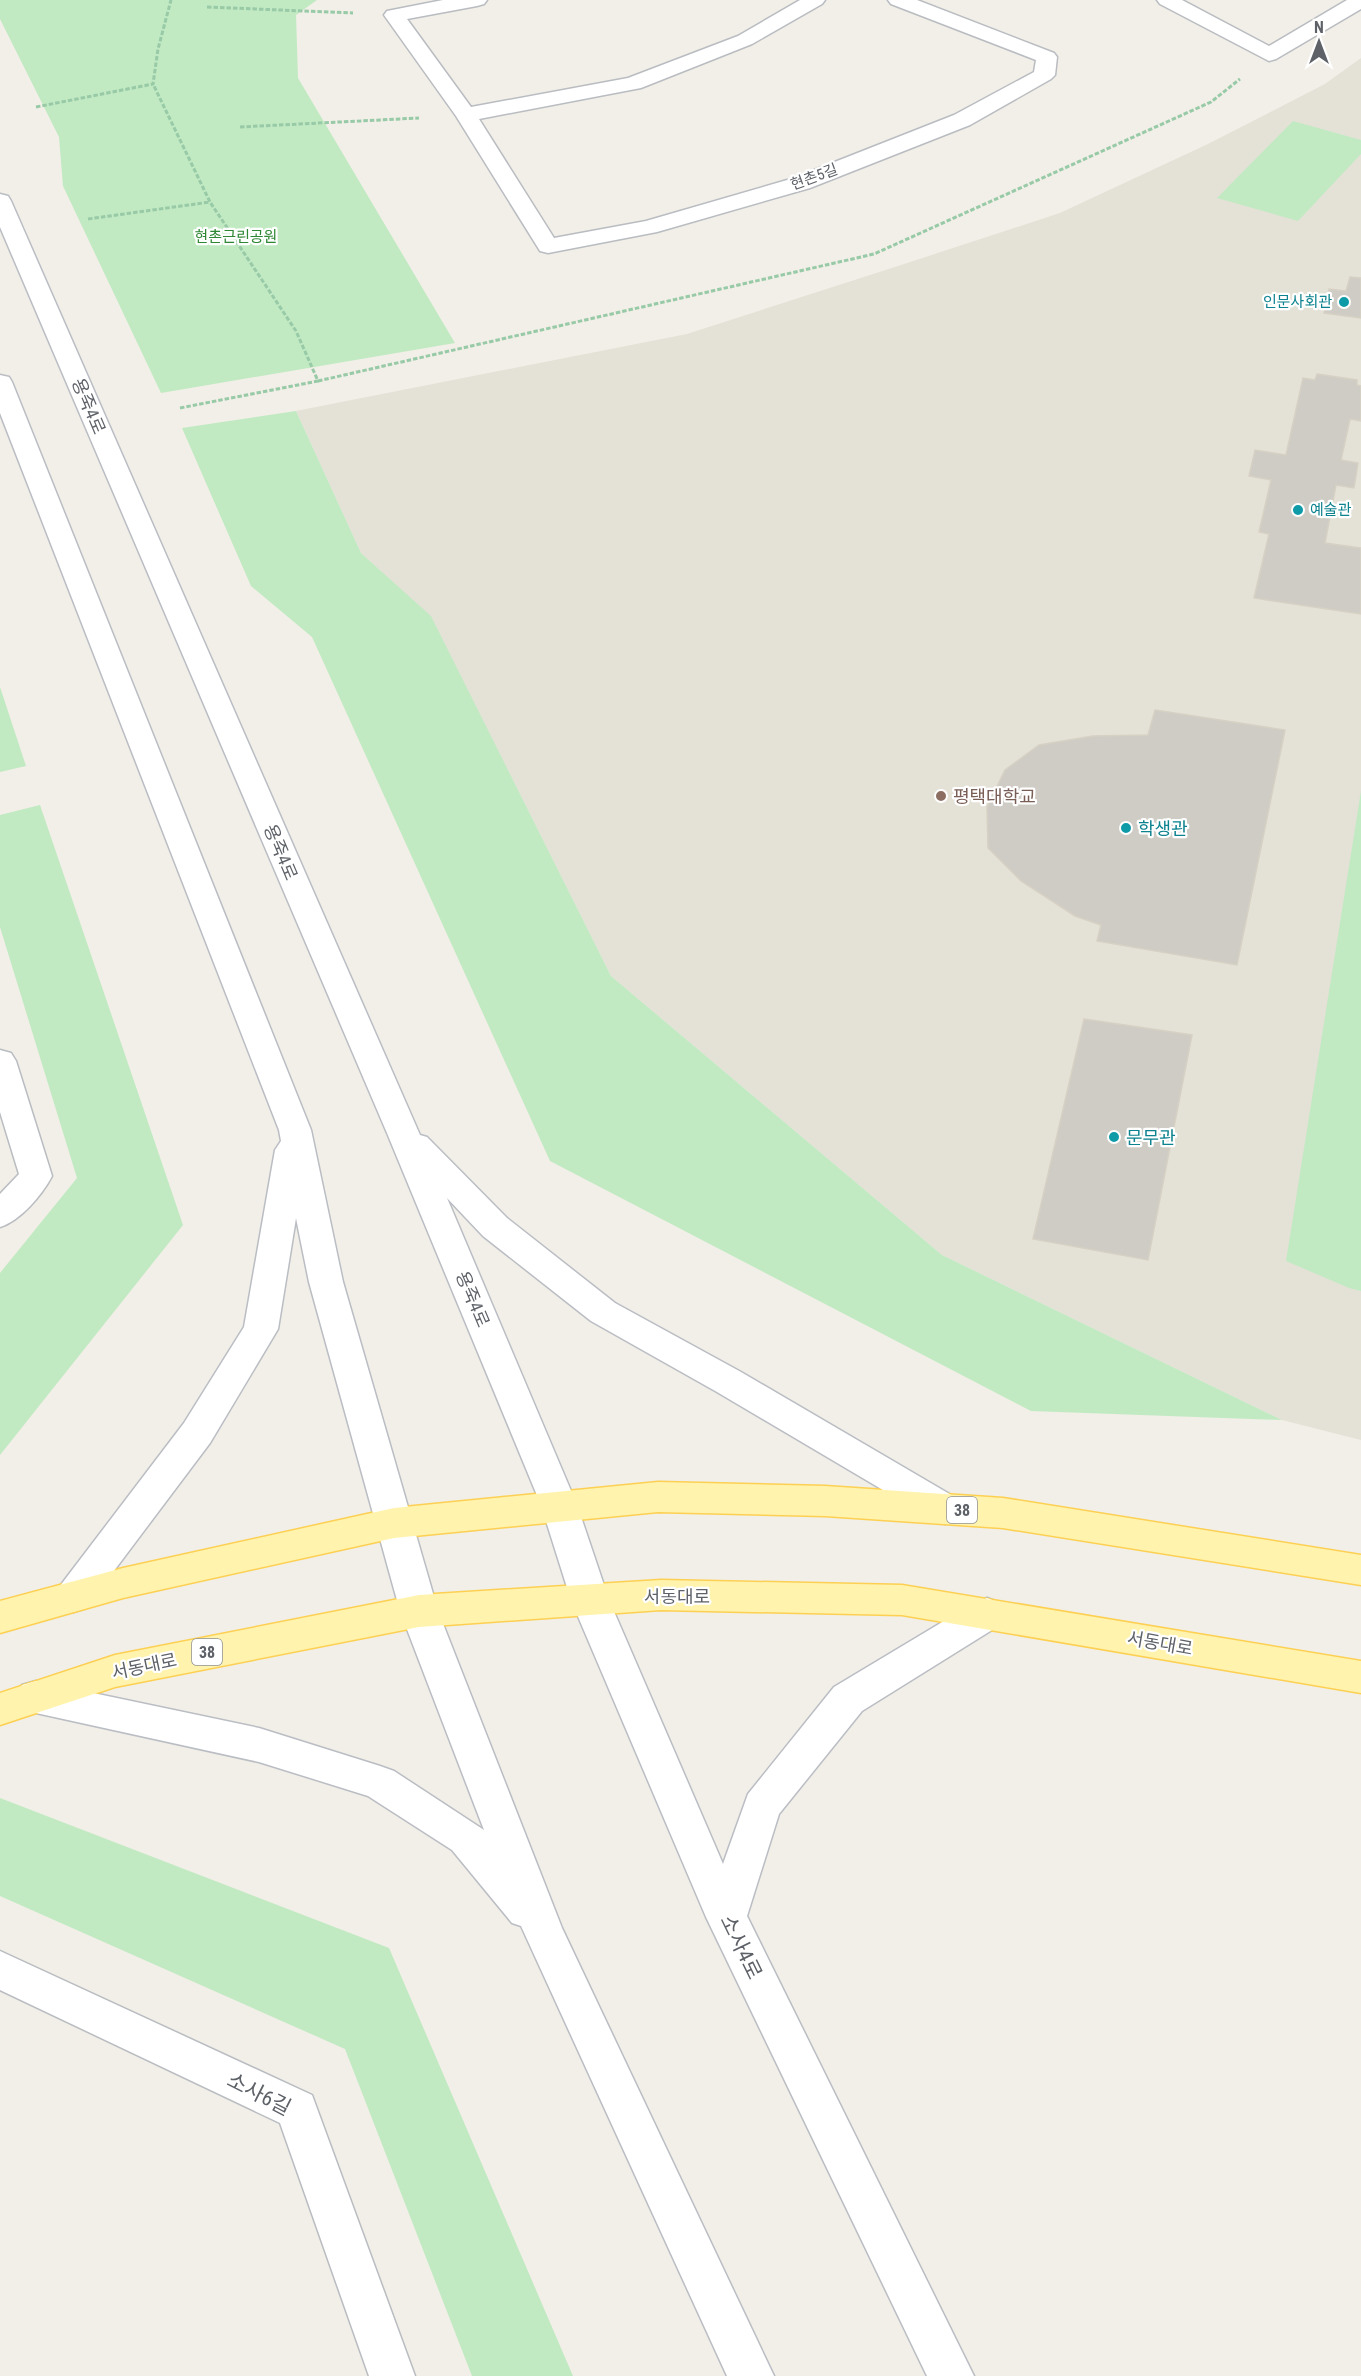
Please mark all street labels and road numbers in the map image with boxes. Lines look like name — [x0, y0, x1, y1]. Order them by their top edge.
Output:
street label: 현촌5길 — [788, 160, 840, 194]
street label: 용죽4로 — [68, 375, 110, 437]
street label: 용죽4로 — [260, 821, 302, 883]
street label: 용죽4로 — [452, 1268, 494, 1330]
road number: 38 — [947, 1497, 977, 1523]
street label: 서동대로 — [644, 1586, 710, 1607]
street label: 서동대로 — [1126, 1627, 1194, 1659]
road number: 38 — [192, 1639, 222, 1665]
street label: 서동대로 — [109, 1649, 179, 1683]
street label: 소사4로 — [715, 1911, 767, 1983]
street label: 소사6길 — [223, 2068, 295, 2120]

